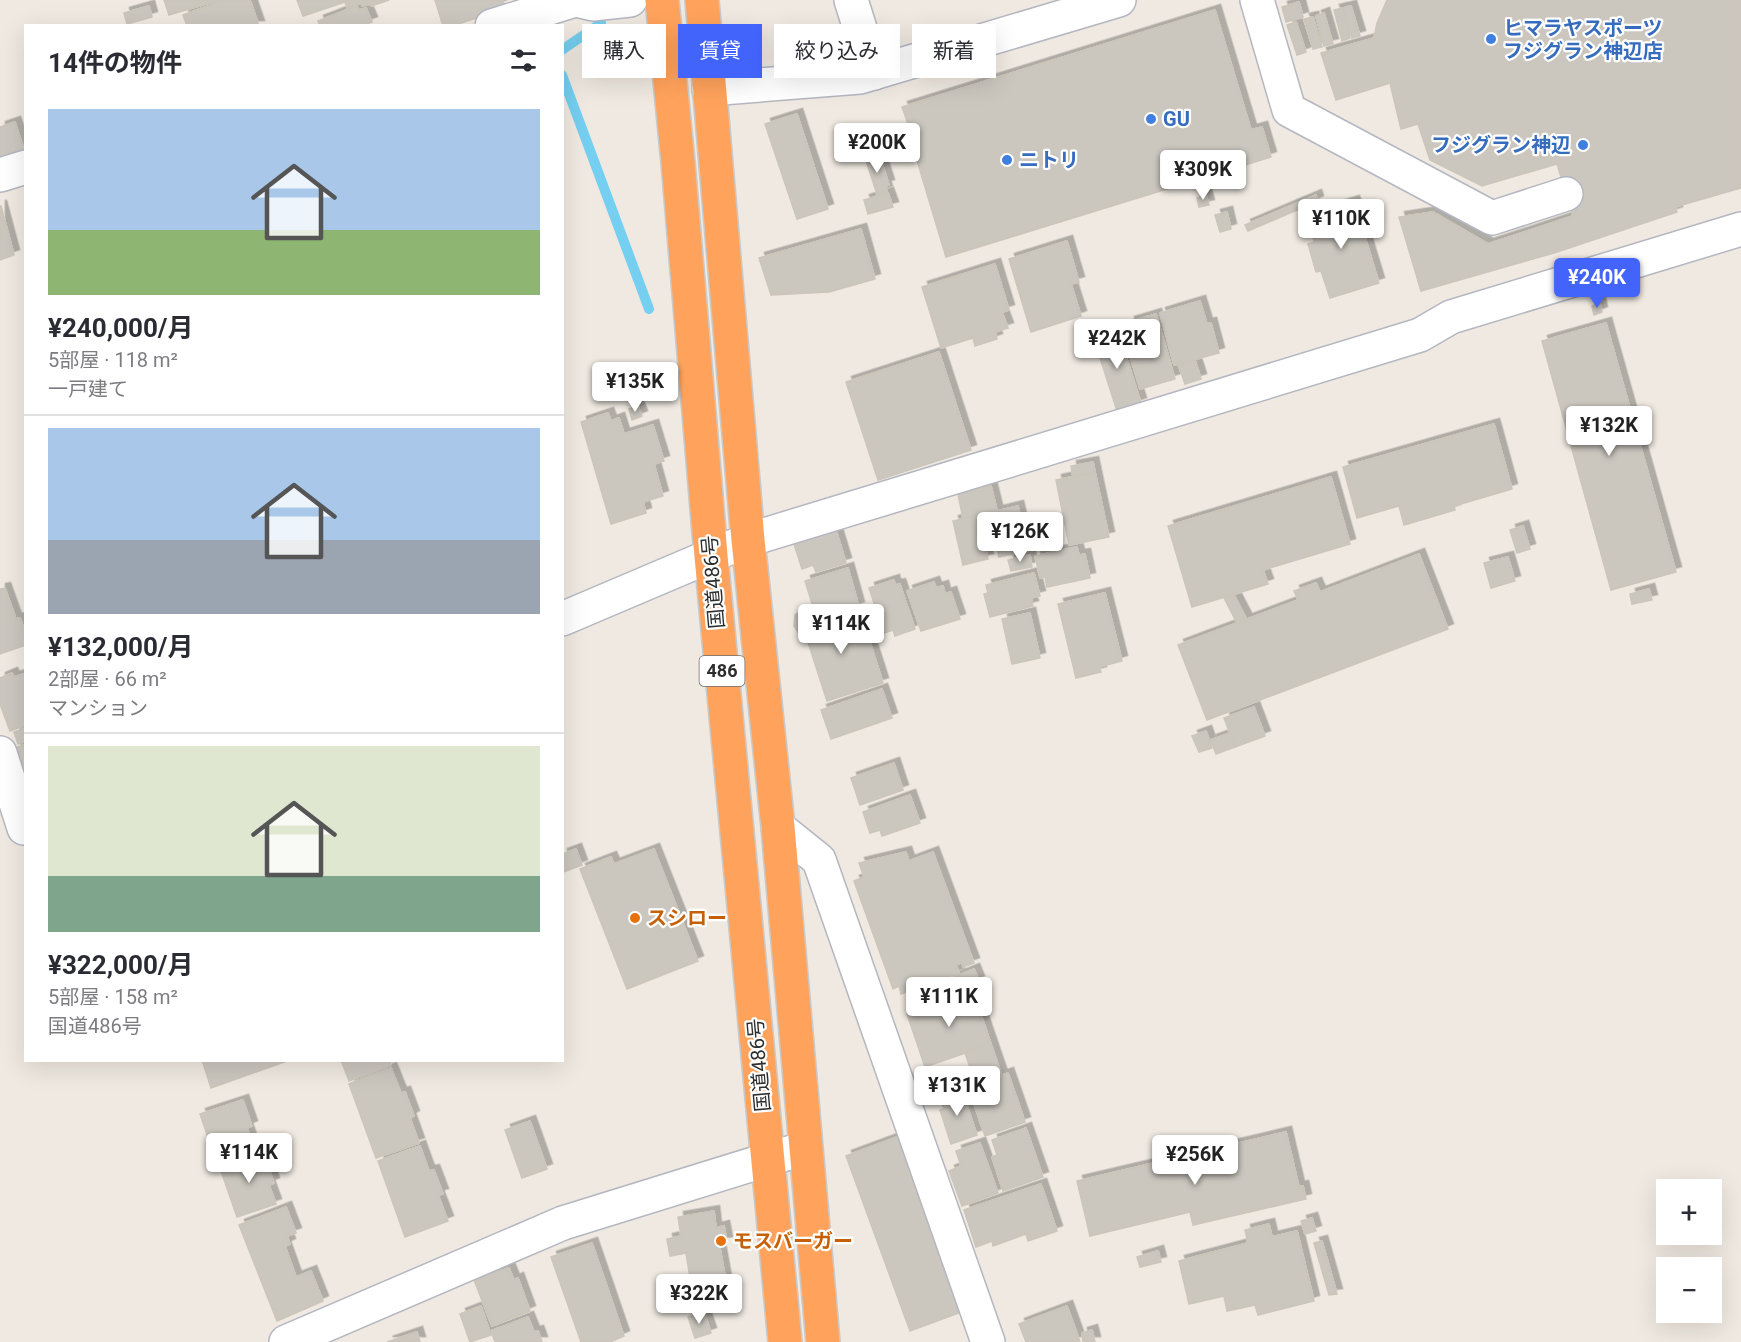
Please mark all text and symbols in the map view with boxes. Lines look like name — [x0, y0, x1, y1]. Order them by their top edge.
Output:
place label: ヒマラヤスポーツ フジグラン神辺店 — [1503, 16, 1663, 63]
chip: 購入 — [582, 24, 666, 78]
chip: 賃貸 — [678, 24, 762, 78]
chip: 絞り込み — [774, 24, 900, 78]
chip: 新着 — [912, 24, 996, 78]
marker: ヒマラヤスポーツ フジグラン神辺店 — [1484, 32, 1498, 46]
icon: filters — [507, 44, 540, 77]
text: 14件の物件 — [48, 48, 182, 78]
place label: GU — [1163, 107, 1190, 131]
marker: GU — [1144, 112, 1158, 126]
pin: ¥200K — [835, 123, 919, 174]
text: ¥200K — [848, 130, 906, 154]
place label: フジグラン神辺 — [1431, 133, 1571, 157]
marker: フジグラン神辺 — [1576, 138, 1590, 152]
icon: home — [240, 148, 348, 256]
place label: ニトリ — [1019, 148, 1079, 172]
pin: ¥309K — [1161, 150, 1245, 201]
marker: ニトリ — [1000, 153, 1014, 167]
text: ¥309K — [1174, 157, 1232, 181]
pin: ¥110K — [1299, 199, 1383, 250]
text: ¥110K — [1312, 206, 1370, 230]
pin: ¥240K — [1555, 258, 1639, 309]
text: ¥240K — [1568, 265, 1626, 289]
text: ¥240,000/月 — [48, 313, 194, 343]
pin: ¥242K — [1075, 319, 1159, 370]
text: ¥242K — [1088, 326, 1146, 350]
text: 5部屋 · 118 m² — [48, 348, 178, 372]
pin: ¥135K — [593, 362, 677, 413]
text: ¥135K — [606, 369, 664, 393]
text: 一戸建て — [48, 377, 128, 401]
pin: ¥132K — [1567, 406, 1651, 457]
text: ¥132K — [1580, 413, 1638, 437]
icon: home — [240, 467, 348, 575]
pin: ¥126K — [978, 512, 1062, 563]
text: ¥126K — [991, 519, 1049, 543]
street label: 国道486号 — [697, 534, 729, 630]
pin: ¥114K — [799, 604, 883, 655]
text: ¥114K — [812, 611, 870, 635]
text: ¥132,000/月 — [48, 632, 194, 662]
road number: 486 — [700, 656, 744, 686]
text: 2部屋 · 66 m² — [48, 667, 167, 691]
text: マンション — [48, 696, 148, 720]
icon: home — [240, 785, 348, 893]
place label: スシロー — [647, 906, 727, 930]
marker: スシロー — [628, 911, 642, 925]
text: ¥322,000/月 — [48, 950, 194, 980]
pin: ¥111K — [907, 977, 991, 1028]
text: ¥111K — [920, 984, 978, 1008]
text: 5部屋 · 158 m² — [48, 985, 178, 1009]
text: 国道486号 — [48, 1014, 142, 1038]
street label: 国道486号 — [743, 1017, 775, 1113]
pin: ¥131K — [915, 1066, 999, 1117]
text: ¥131K — [928, 1073, 986, 1097]
pin: ¥114K — [207, 1133, 291, 1184]
pin: ¥256K — [1153, 1135, 1237, 1186]
text: ¥114K — [220, 1140, 278, 1164]
text: ¥256K — [1166, 1142, 1224, 1166]
map controls — [1656, 1179, 1722, 1323]
button: + — [1656, 1179, 1722, 1245]
place label: モスバーガー — [733, 1229, 853, 1253]
marker: モスバーガー — [714, 1234, 728, 1248]
button: − — [1656, 1257, 1722, 1323]
pin: ¥322K — [657, 1274, 741, 1325]
text: ¥322K — [670, 1281, 728, 1305]

